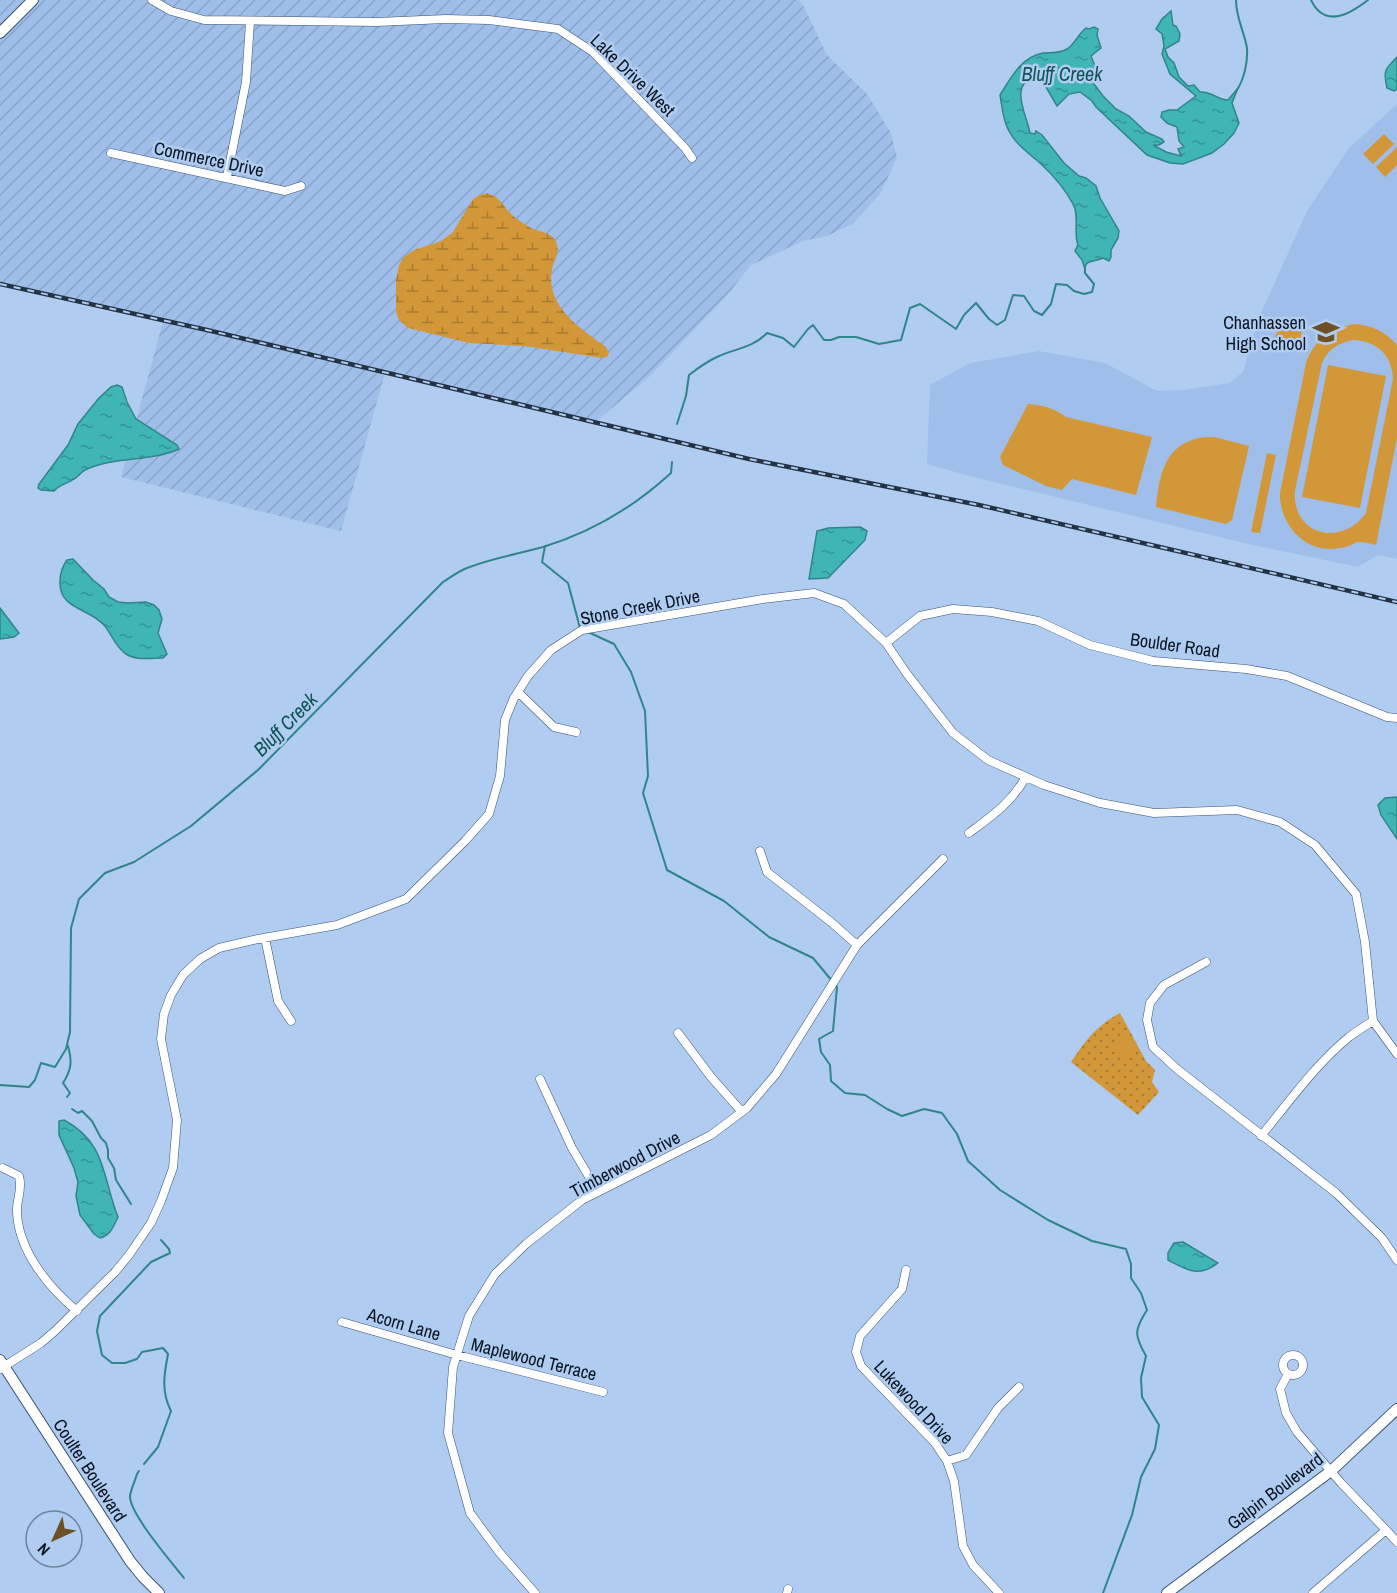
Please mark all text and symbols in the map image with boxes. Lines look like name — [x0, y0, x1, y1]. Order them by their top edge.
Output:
street label: Lake Drive West — [585, 28, 681, 122]
water label: Bluff Creek — [1022, 60, 1103, 87]
street label: Commerce Drive — [152, 135, 266, 183]
place label: Chanhassen High School — [1223, 310, 1306, 356]
school or university icon: Chanhassen High School — [1311, 317, 1341, 347]
street label: Stone Creek Drive — [578, 583, 702, 631]
street label: Boulder Road — [1129, 626, 1221, 664]
water label: Bluff Creek — [247, 685, 324, 762]
street label: Timberwood Drive — [566, 1125, 684, 1203]
street label: Acorn Lane — [363, 1301, 444, 1346]
street label: Maplewood Terrace — [469, 1331, 599, 1387]
street label: Lukewood Drive — [868, 1354, 960, 1450]
street label: Coulter Boulevard — [47, 1414, 133, 1526]
street label: Galpin Boulevard — [1222, 1447, 1328, 1535]
north arrow — [24, 1509, 84, 1569]
text: N — [32, 1538, 55, 1561]

